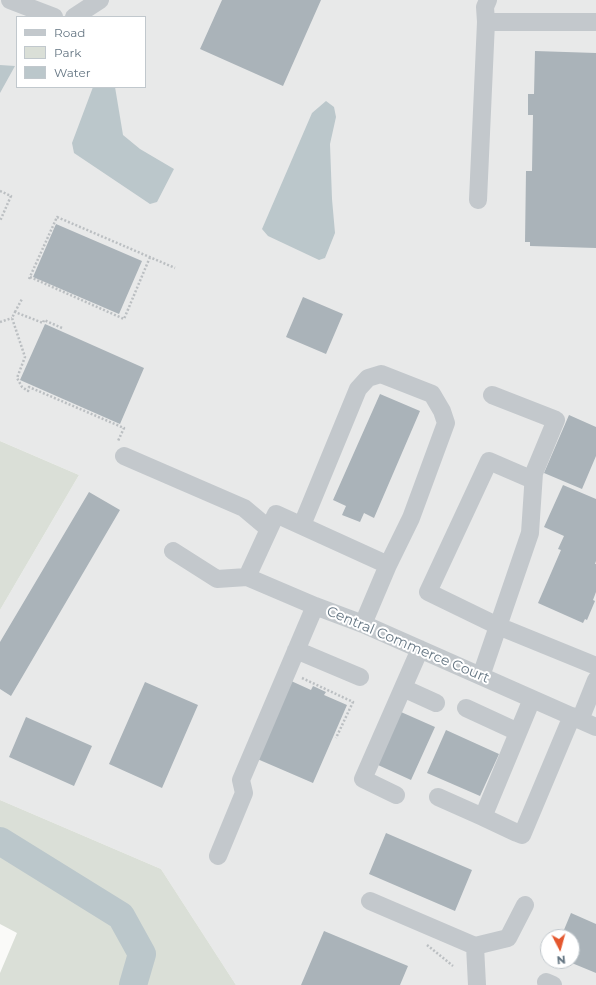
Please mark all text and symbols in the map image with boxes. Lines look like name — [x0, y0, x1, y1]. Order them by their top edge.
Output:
legend — [16, 16, 146, 88]
text: Road — [54, 25, 85, 40]
text: Park — [54, 45, 81, 60]
text: Water — [54, 65, 90, 80]
street label: Central Commerce Court — [324, 603, 492, 687]
north arrow — [540, 929, 580, 969]
text: N — [556, 953, 566, 967]

